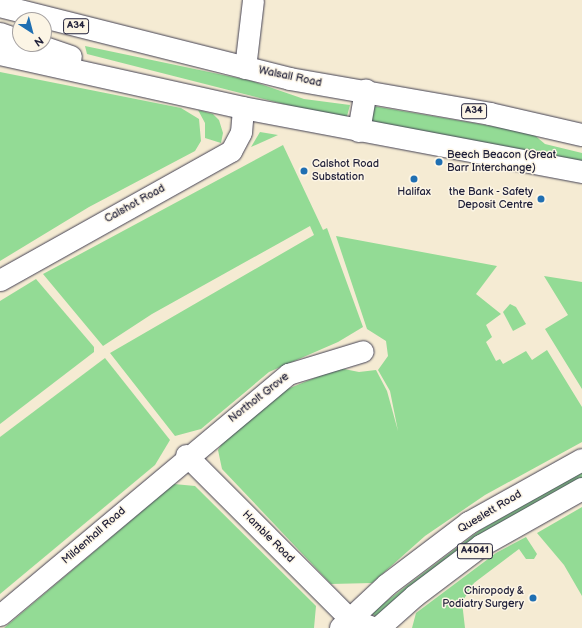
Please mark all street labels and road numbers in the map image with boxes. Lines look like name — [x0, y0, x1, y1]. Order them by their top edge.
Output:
road number: A34 — [63, 18, 89, 34]
street label: Walsall Road — [257, 64, 323, 90]
road number: A34 — [461, 103, 487, 119]
street label: Calshot Road — [102, 182, 168, 226]
street label: Northolt Grove — [226, 370, 292, 426]
street label: Queslett Road — [456, 488, 524, 536]
street label: Mildenhall Road — [59, 505, 129, 567]
street label: Hamble Road — [239, 508, 297, 566]
road number: A4041 — [456, 543, 494, 559]

